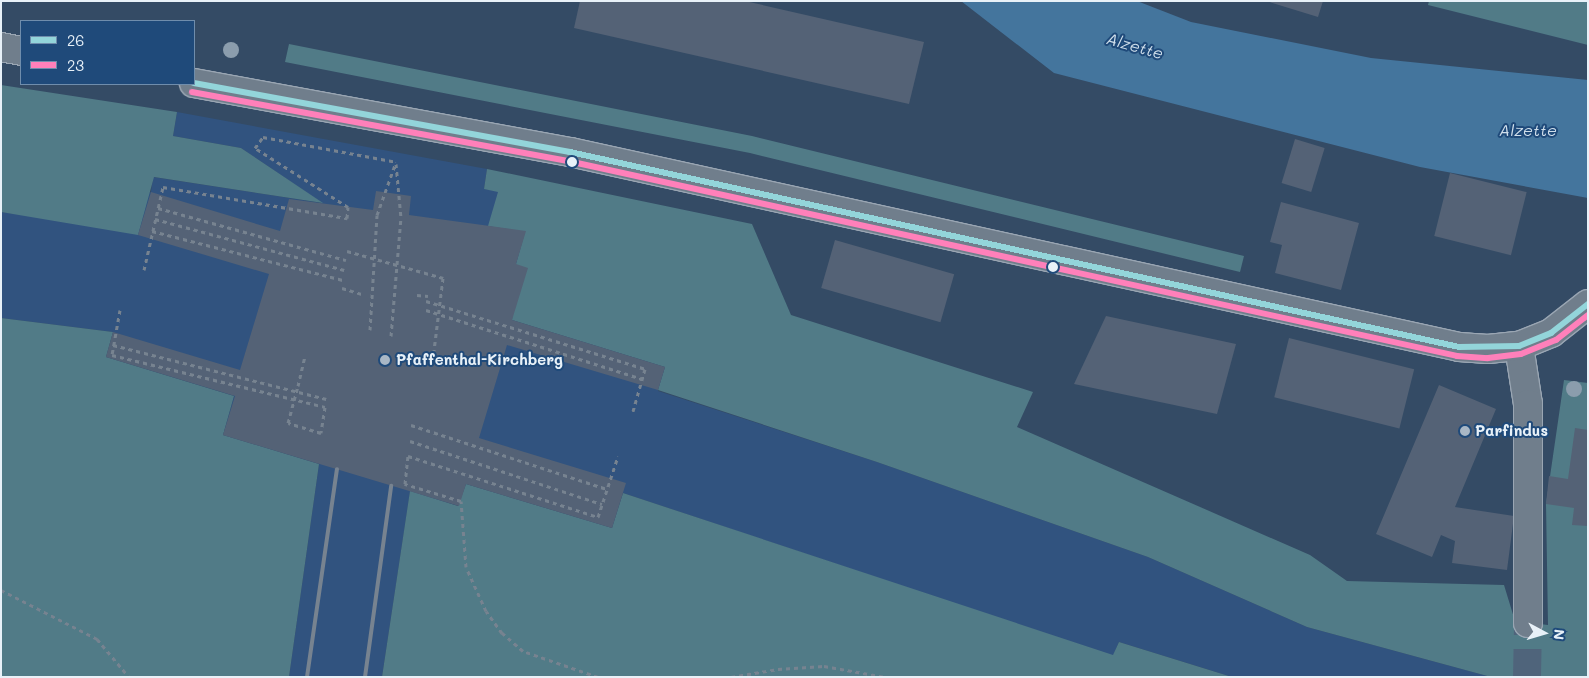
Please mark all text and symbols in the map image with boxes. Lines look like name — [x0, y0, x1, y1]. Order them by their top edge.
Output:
legend — [20, 20, 195, 85]
water label: Alzette — [1105, 29, 1165, 63]
text: 26 — [67, 30, 84, 50]
text: 23 — [67, 55, 84, 75]
water label: Alzette — [1499, 120, 1557, 140]
unlabelled marker — [567, 157, 577, 167]
unlabelled marker — [1048, 262, 1058, 272]
place label: Pfaffenthal-Kirchberg — [396, 351, 563, 369]
marker: Pfaffenthal-Kirchberg — [378, 353, 392, 367]
place label: Parfindus — [1475, 422, 1548, 440]
marker: Parfindus — [1459, 425, 1471, 437]
north arrow — [1519, 608, 1569, 658]
text: N — [1549, 628, 1569, 641]

